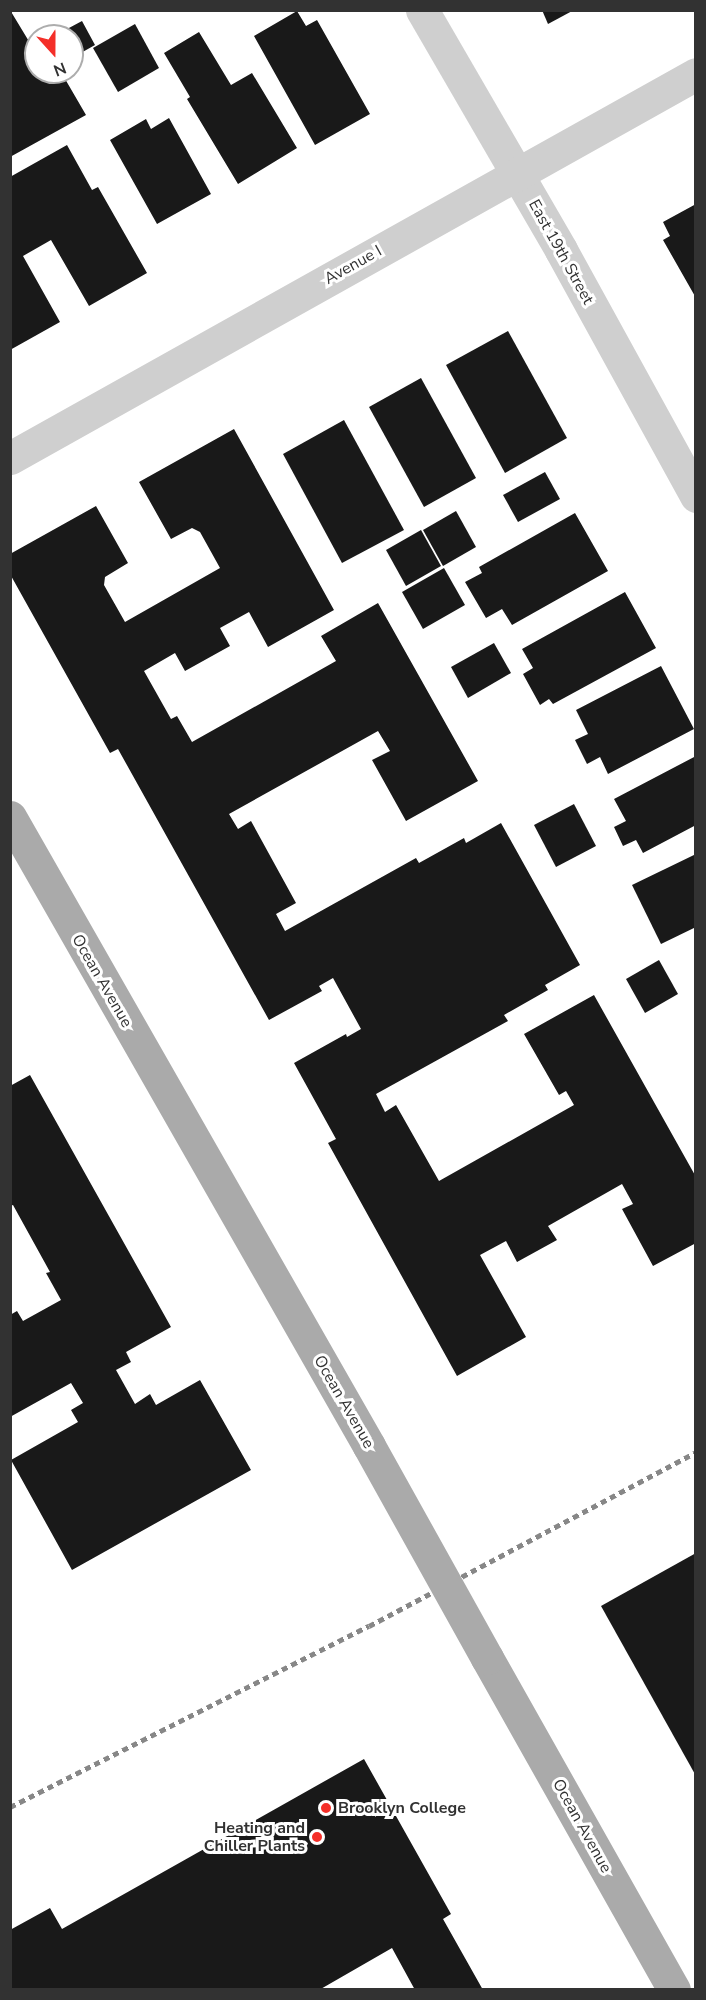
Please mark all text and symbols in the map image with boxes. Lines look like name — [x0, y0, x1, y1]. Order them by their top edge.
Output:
north arrow — [24, 24, 84, 84]
text: N — [50, 57, 69, 81]
street label: East 19th Street — [524, 196, 598, 308]
street label: Avenue I — [321, 241, 385, 289]
street label: Ocean Avenue — [68, 931, 136, 1031]
street label: Ocean Avenue — [310, 1352, 378, 1452]
street label: Ocean Avenue — [548, 1776, 616, 1876]
place label: Brooklyn College — [338, 1798, 466, 1818]
marker: Brooklyn College — [319, 1801, 333, 1815]
place label: Heating and Chiller Plants — [204, 1818, 305, 1856]
marker: Heating and Chiller Plants — [310, 1830, 324, 1844]

